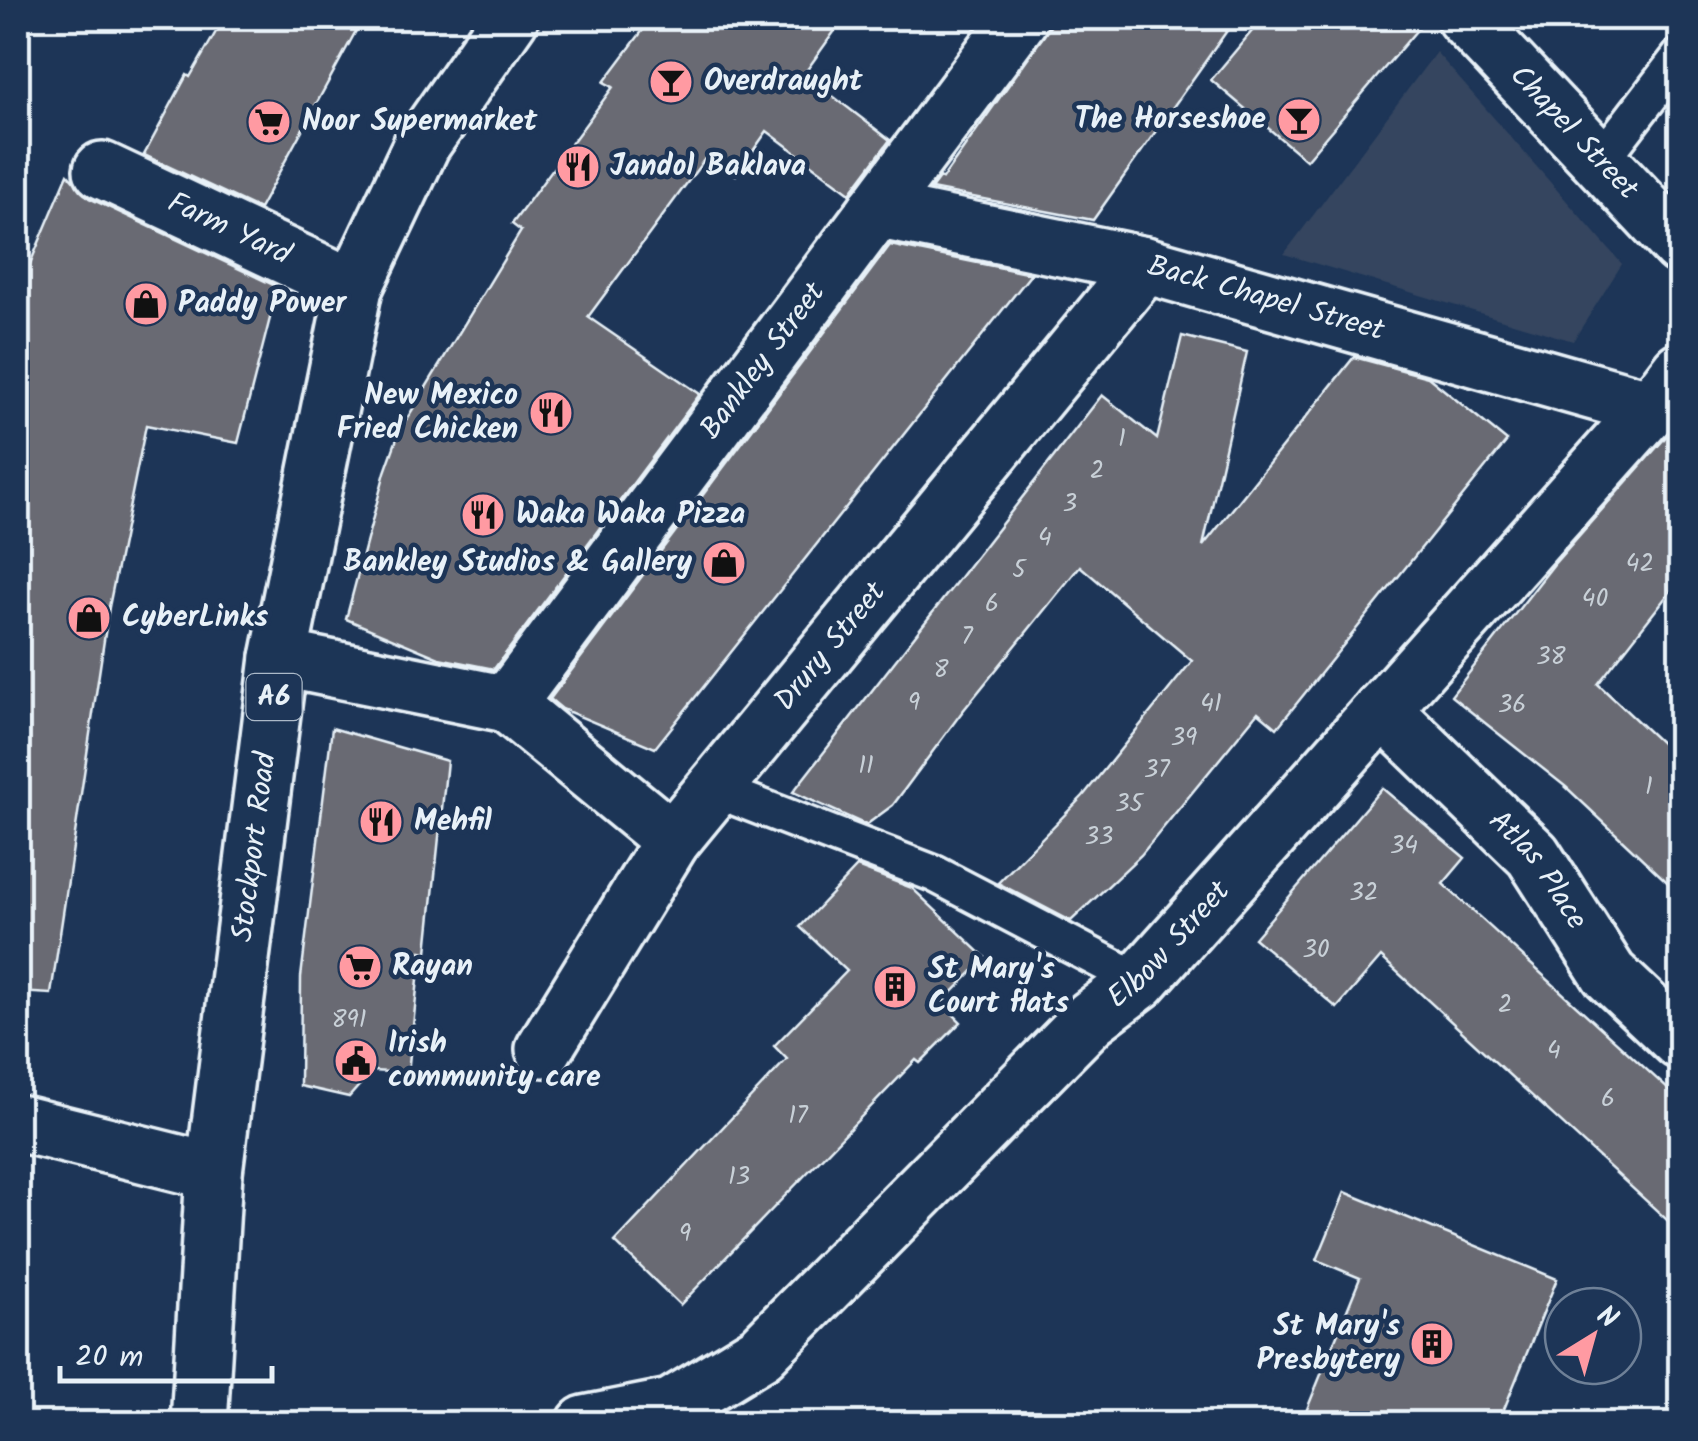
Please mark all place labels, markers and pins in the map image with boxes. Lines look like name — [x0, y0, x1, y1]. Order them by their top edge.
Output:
place label: Overdraught — [704, 58, 863, 106]
bar icon: Overdraught — [648, 59, 694, 105]
place label: The Horseshoe — [1075, 96, 1266, 144]
bar icon: The Horseshoe — [1276, 97, 1322, 143]
place label: Noor Supermarket — [302, 98, 538, 146]
supermarket icon: Noor Supermarket — [246, 99, 292, 145]
place label: Jandol Baklava — [610, 143, 806, 191]
restaurant icon: Jandol Baklava — [555, 144, 601, 190]
place label: Paddy Power — [178, 280, 347, 328]
shop icon: Paddy Power — [123, 281, 169, 327]
place label: New Mexico Fried Chicken — [337, 372, 518, 454]
restaurant icon: New Mexico Fried Chicken — [528, 390, 574, 436]
place label: Waka Waka Pizza — [516, 491, 745, 539]
restaurant icon: Waka Waka Pizza — [460, 492, 506, 538]
place label: Bankley Studios & Gallery — [344, 539, 692, 587]
shop icon: Bankley Studios & Gallery — [701, 540, 747, 586]
place label: CyberLinks — [122, 594, 268, 642]
shop icon: CyberLinks — [66, 595, 112, 641]
place label: Mehfil — [414, 798, 492, 846]
restaurant icon: Mehfil — [358, 799, 404, 845]
place label: Rayan — [392, 943, 473, 991]
supermarket icon: Rayan — [337, 944, 383, 990]
place label: St Mary's Court flats — [928, 946, 1069, 1028]
building icon: St Mary's Court flats — [872, 964, 918, 1010]
place label: Irish community care — [388, 1020, 601, 1102]
public building icon: Irish community care — [333, 1038, 379, 1084]
place label: St Mary's Presbytery — [1257, 1303, 1400, 1385]
building icon: St Mary's Presbytery — [1409, 1321, 1455, 1367]

